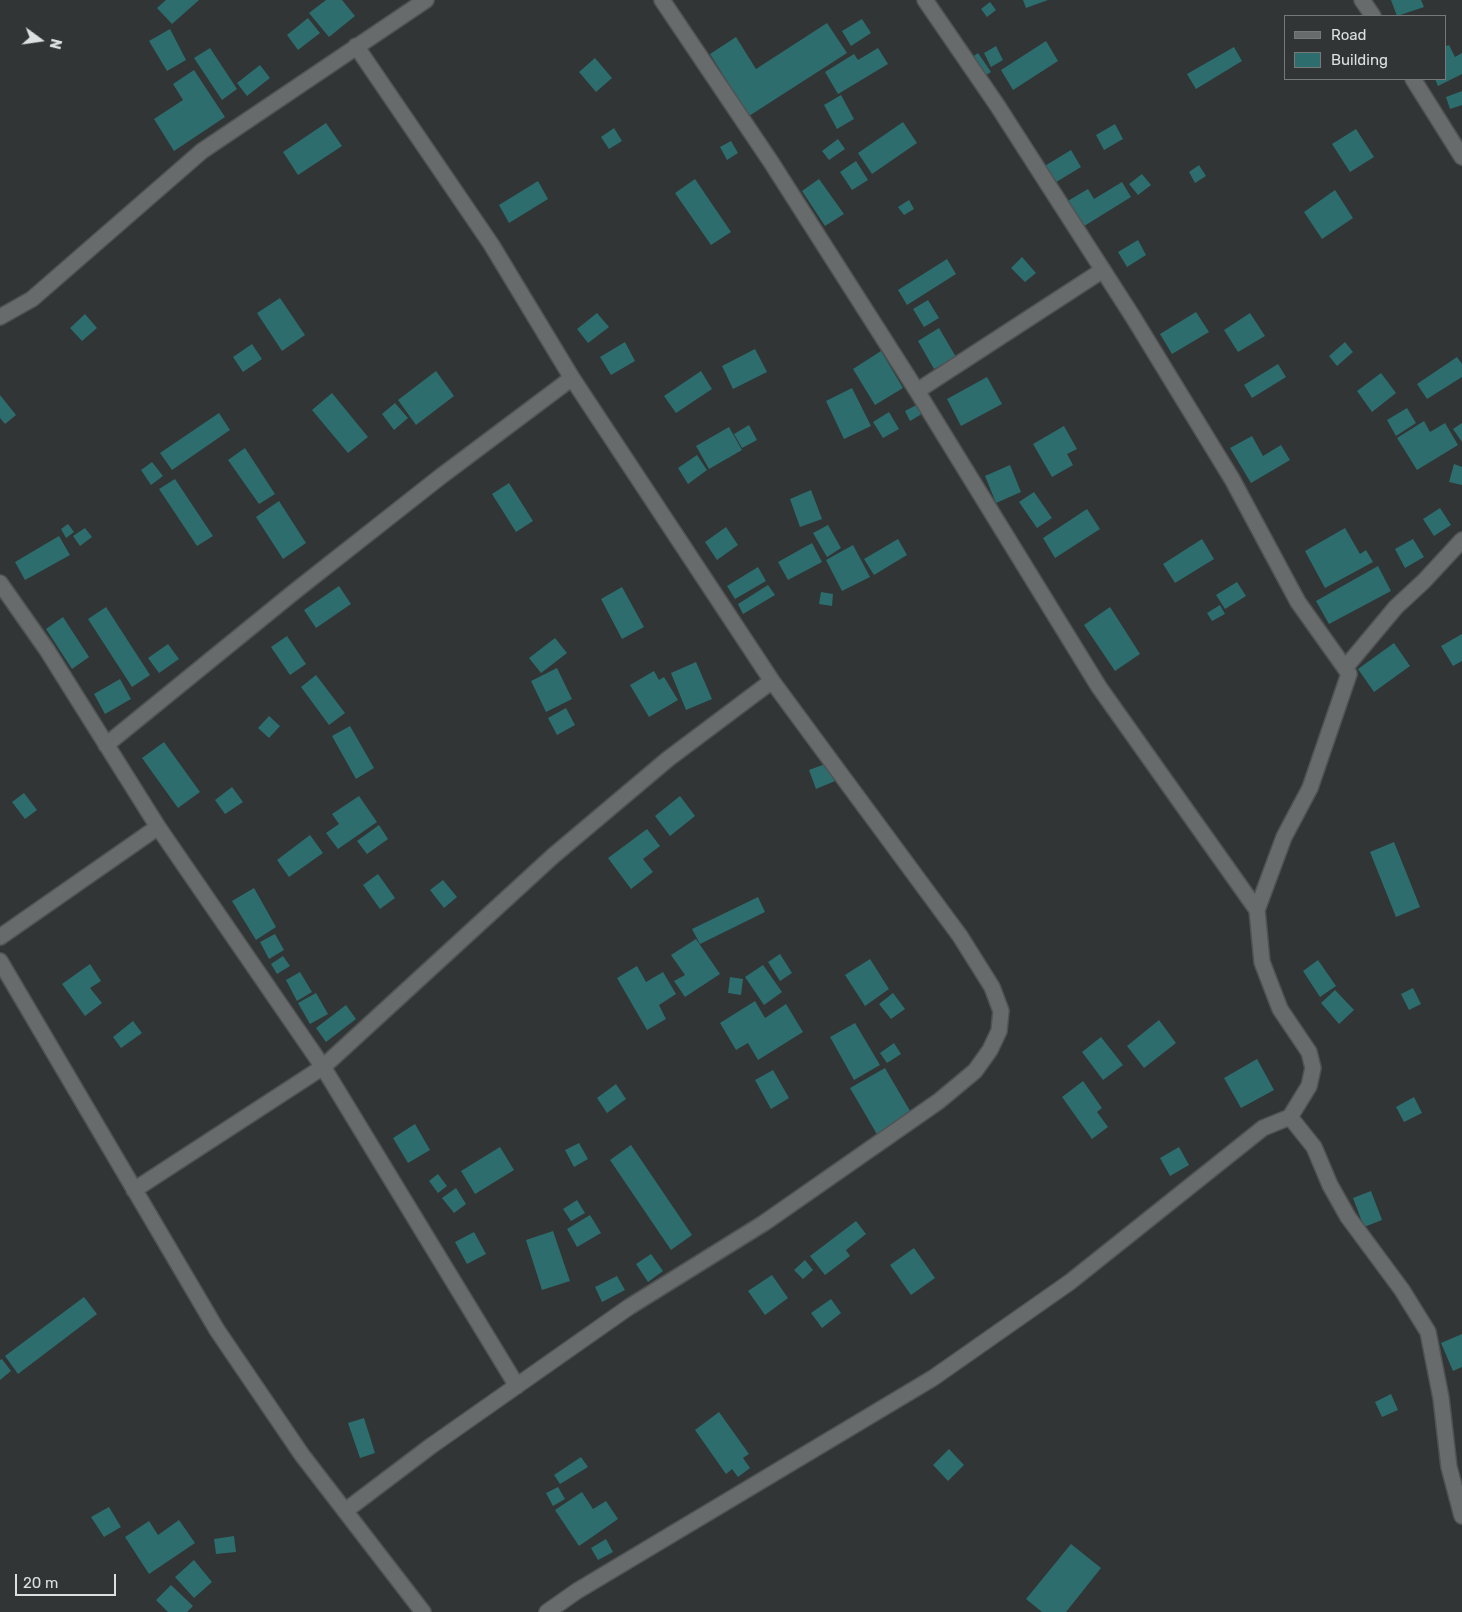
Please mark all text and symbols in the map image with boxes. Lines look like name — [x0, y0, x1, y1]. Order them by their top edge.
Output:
north arrow — [15, 15, 65, 65]
legend — [1284, 15, 1447, 80]
text: Road — [1331, 26, 1367, 44]
text: N — [46, 37, 65, 51]
text: Building — [1331, 51, 1388, 69]
scale bar — [18, 1564, 119, 1596]
text: 20 m — [23, 1574, 58, 1592]

